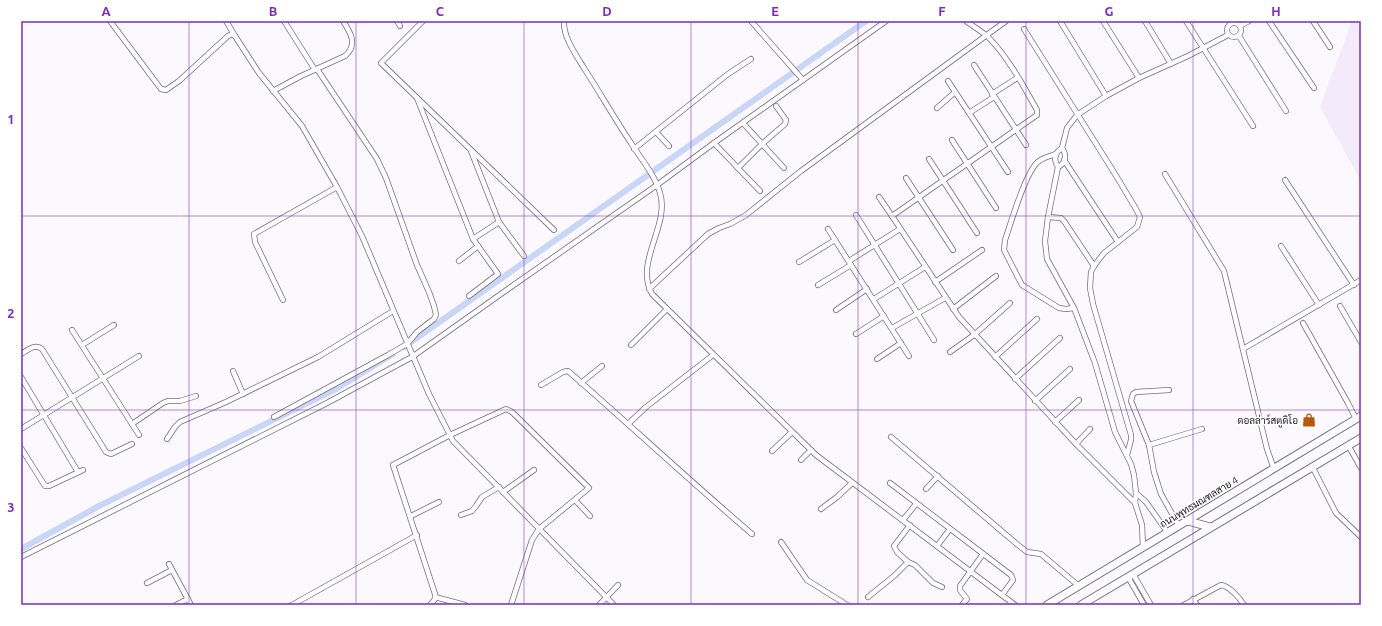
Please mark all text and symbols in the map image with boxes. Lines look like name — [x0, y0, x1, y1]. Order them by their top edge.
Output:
text: A — [101, 4, 111, 18]
text: B — [269, 4, 278, 18]
text: C — [436, 4, 445, 18]
text: D — [602, 4, 612, 18]
text: E — [771, 4, 779, 18]
text: F — [938, 4, 946, 18]
text: G — [1105, 4, 1114, 18]
text: H — [1271, 4, 1281, 18]
text: 1 — [7, 112, 15, 126]
text: 2 — [7, 306, 15, 320]
shop icon: ดอลล่าร์สตูดิโอ — [1301, 412, 1317, 428]
place label: ดอลล่าร์สตูดิโอ — [1237, 413, 1298, 428]
street label: ถนนพุทธมณฑลสาย 4 — [1158, 474, 1241, 531]
text: 3 — [7, 500, 15, 514]

